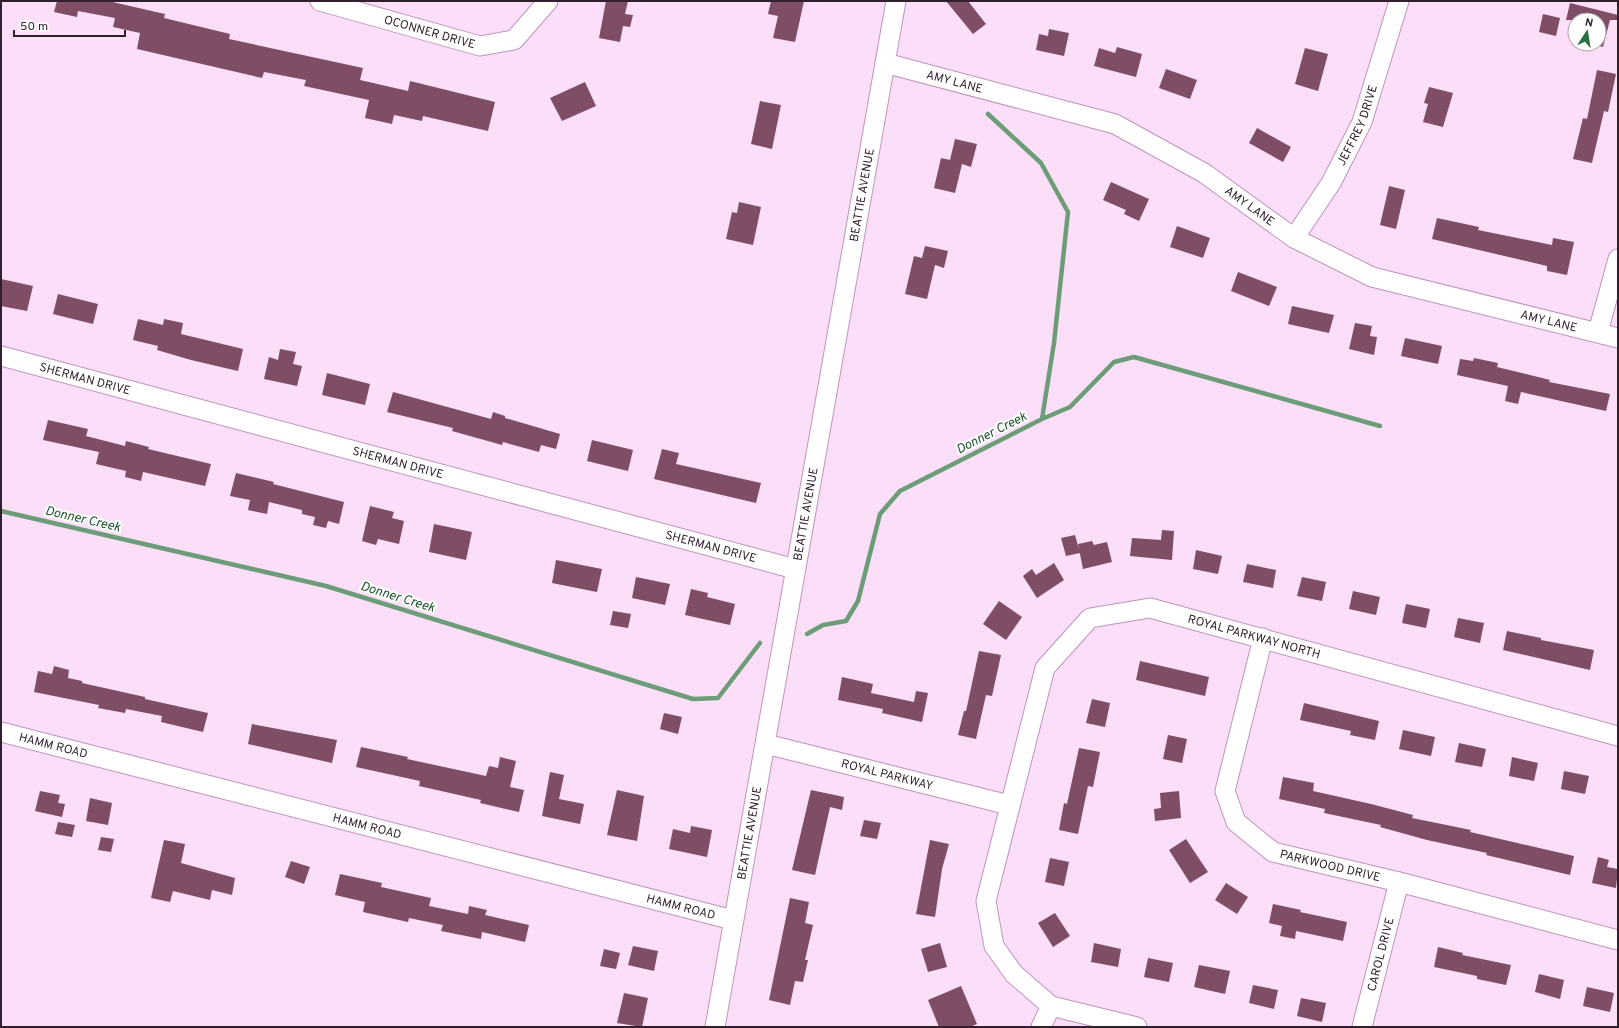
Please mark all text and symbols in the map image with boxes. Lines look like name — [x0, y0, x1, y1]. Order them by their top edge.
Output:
scale bar — [14, 12, 125, 38]
street label: OCONNER DRIVE — [382, 12, 477, 53]
north arrow — [1567, 12, 1607, 52]
text: N — [1584, 16, 1594, 31]
text: 50 m — [20, 19, 48, 35]
street label: AMY LANE — [924, 67, 984, 98]
street label: JEFFREY DRIVE — [1334, 83, 1382, 169]
street label: BEATTIE AVENUE — [847, 147, 879, 243]
street label: AMY LANE — [1221, 183, 1277, 230]
street label: AMY LANE — [1519, 307, 1579, 337]
street label: SHERMAN DRIVE — [37, 360, 132, 399]
water label: Donner Creek — [954, 409, 1030, 458]
street label: SHERMAN DRIVE — [350, 444, 445, 483]
street label: BEATTIE AVENUE — [790, 466, 823, 562]
water label: Donner Creek — [43, 504, 122, 536]
street label: SHERMAN DRIVE — [663, 528, 758, 567]
water label: Donner Creek — [358, 579, 437, 617]
street label: ROYAL PARKWAY NORTH — [1186, 612, 1322, 663]
street label: HAMM ROAD — [17, 730, 89, 763]
street label: ROYAL PARKWAY — [839, 756, 935, 795]
street label: BEATTIE AVENUE — [734, 785, 766, 881]
street label: HAMM ROAD — [331, 810, 403, 844]
street label: PARKWOOD DRIVE — [1278, 847, 1382, 886]
street label: HAMM ROAD — [645, 891, 717, 924]
street label: CAROL DRIVE — [1364, 916, 1399, 993]

